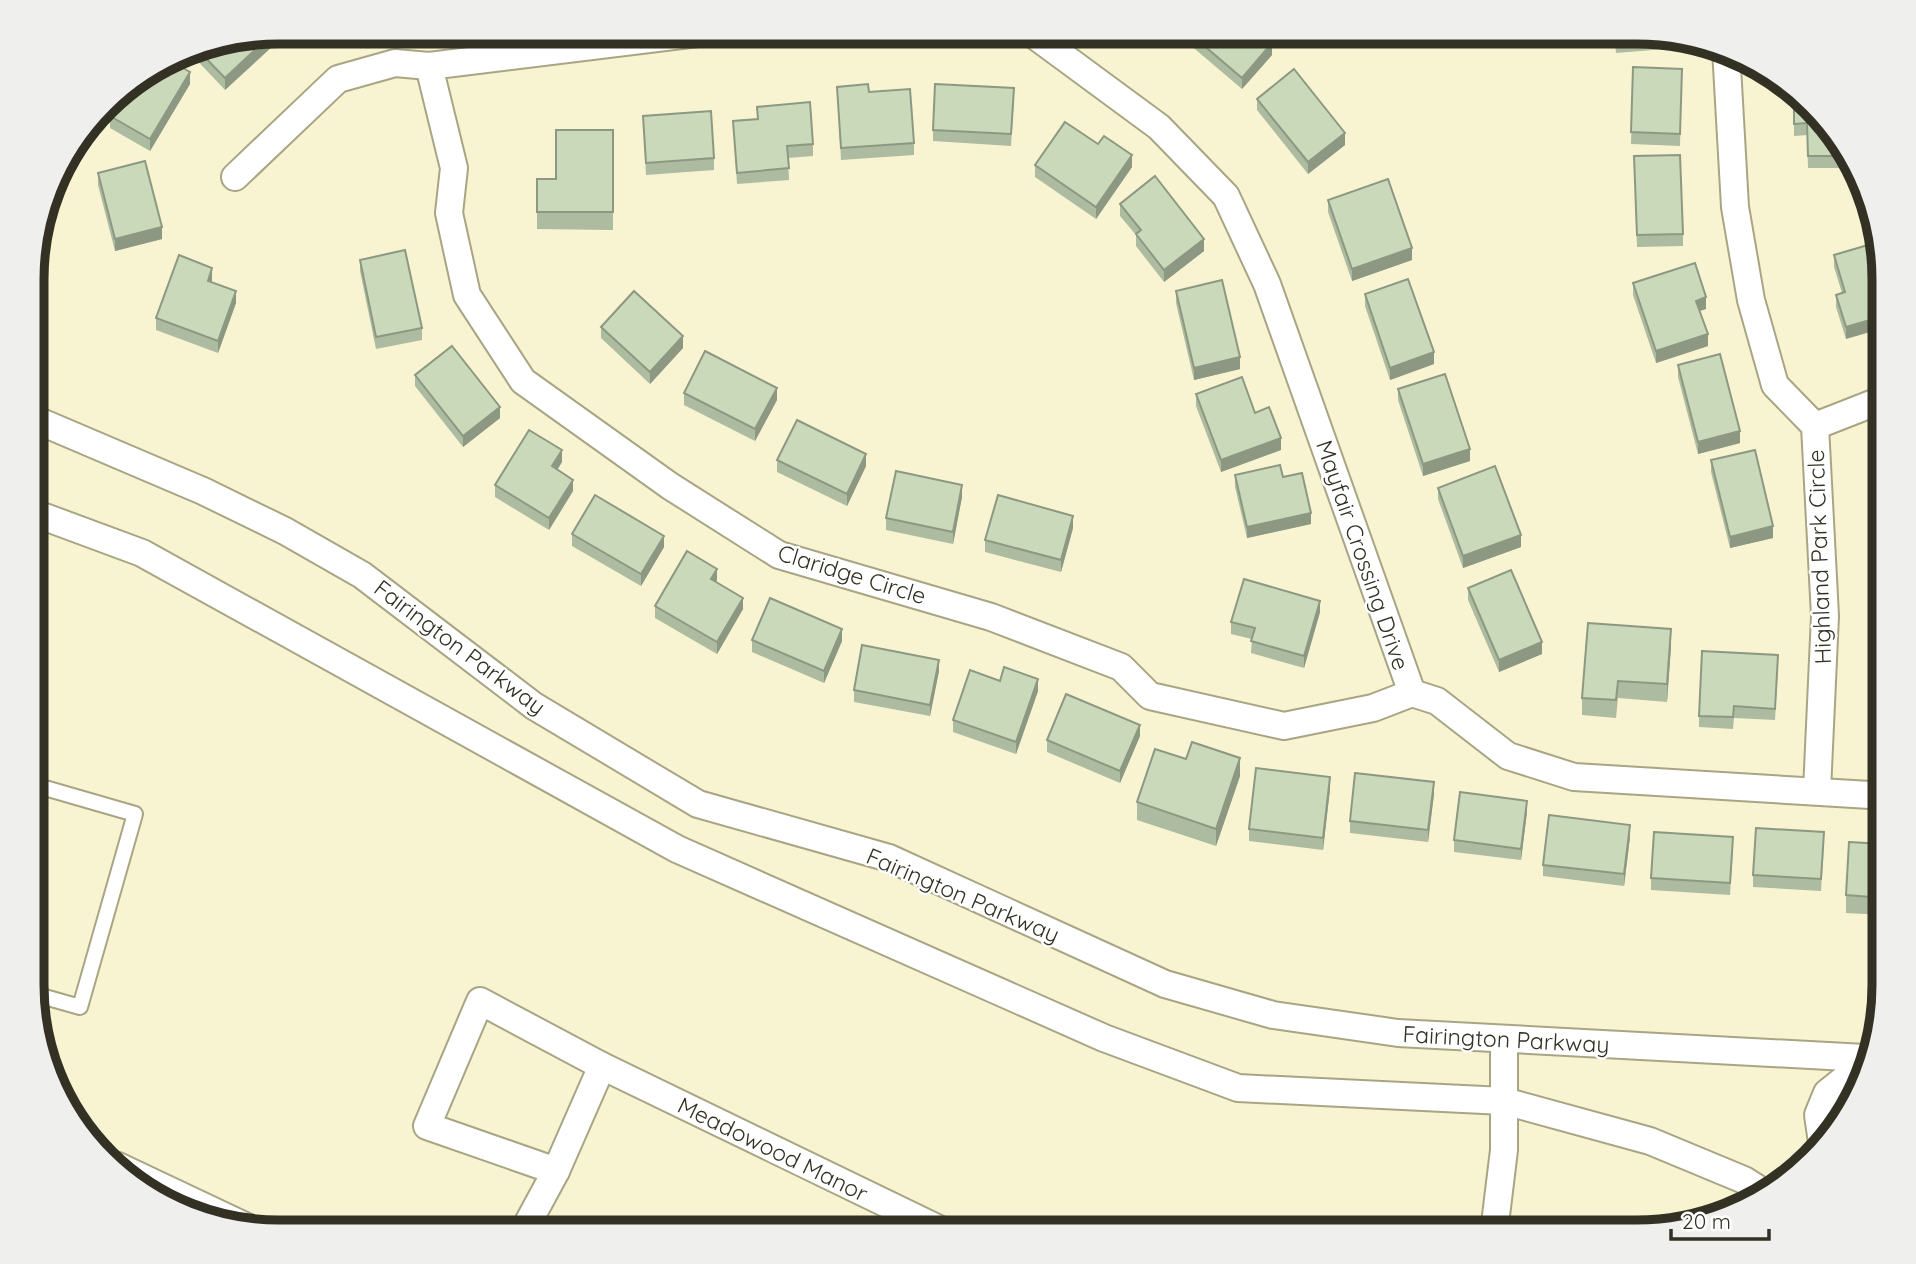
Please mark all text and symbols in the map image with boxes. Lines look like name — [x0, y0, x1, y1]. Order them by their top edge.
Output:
street label: Mayfair Crossing Drive — [1310, 436, 1416, 674]
street label: Highland Park Circle — [1801, 449, 1837, 665]
street label: Claridge Circle — [774, 538, 930, 610]
street label: Fairington Parkway — [369, 573, 551, 721]
street label: Fairington Parkway — [862, 841, 1064, 949]
street label: Fairington Parkway — [1402, 1019, 1610, 1059]
street label: Meadowood Manor — [673, 1090, 873, 1208]
scale bar — [1671, 1198, 1769, 1242]
text: 20 m — [1682, 1208, 1731, 1234]

